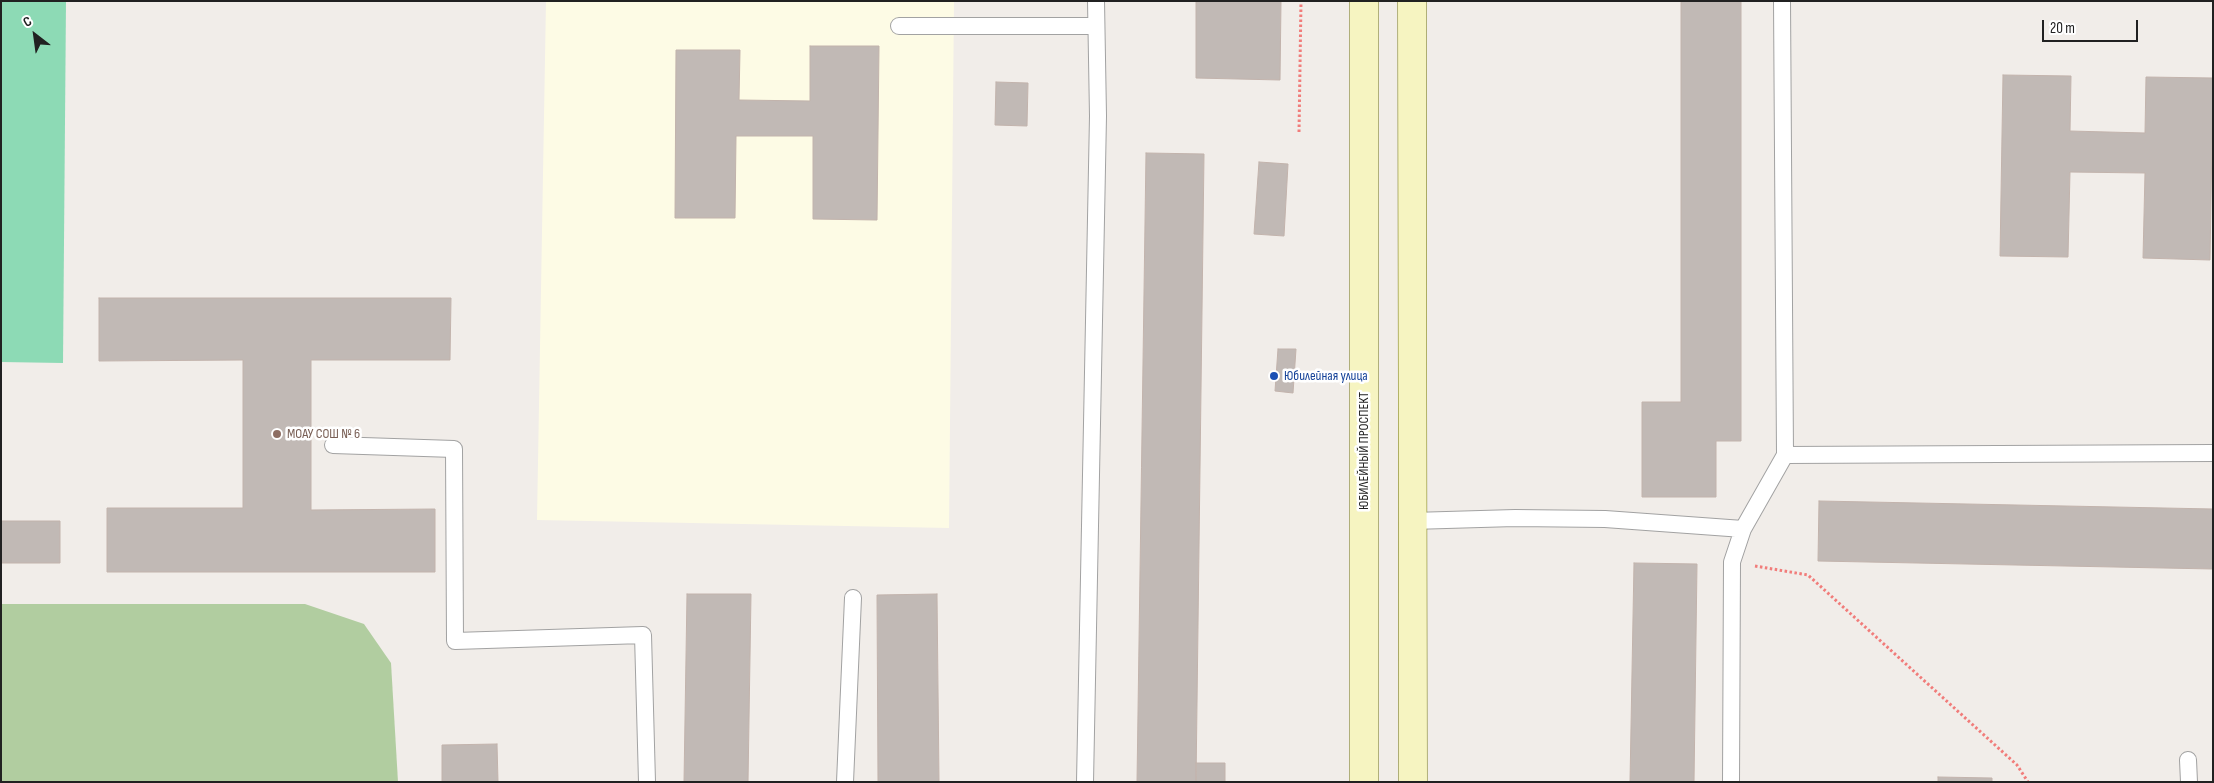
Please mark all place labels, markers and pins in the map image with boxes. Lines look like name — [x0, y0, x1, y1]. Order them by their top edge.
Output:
place label: Юбилейная улица — [1284, 368, 1368, 384]
marker: Юбилейная улица — [1268, 370, 1280, 382]
place label: МОАУ СОШ № 6 — [287, 426, 360, 442]
marker: МОАУ СОШ № 6 — [271, 428, 283, 440]

